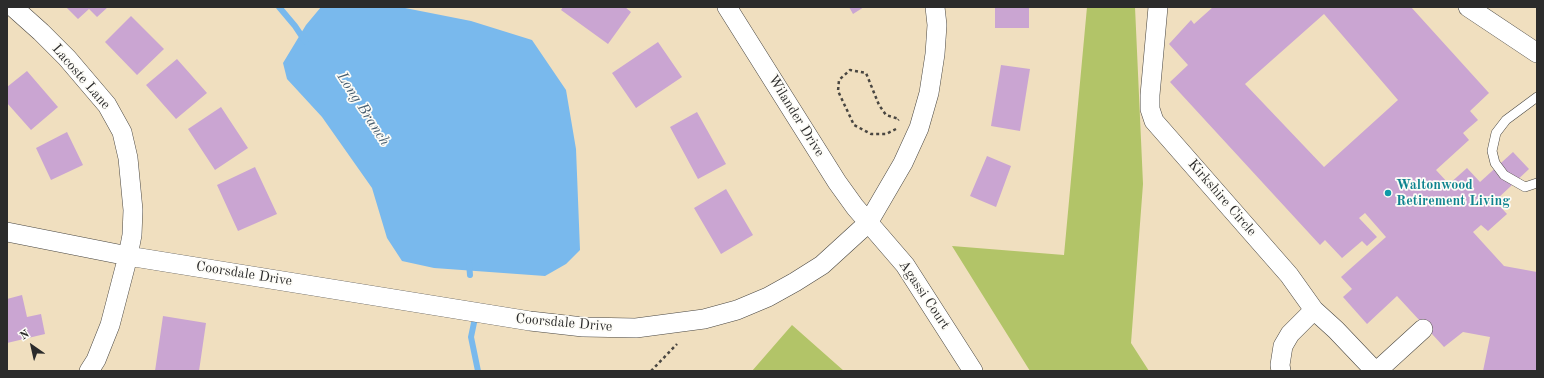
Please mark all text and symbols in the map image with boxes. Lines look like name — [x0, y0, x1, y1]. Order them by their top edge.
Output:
street label: Lacoste Lane — [48, 41, 114, 113]
water label: Long Branch — [332, 69, 394, 149]
street label: Wilander Drive — [764, 72, 828, 160]
street label: Kirkshire Circle — [1184, 156, 1260, 240]
place label: Waltonwood Retirement Living — [1396, 177, 1510, 210]
marker: Waltonwood Retirement Living — [1383, 188, 1393, 198]
street label: Agassi Court — [895, 257, 953, 333]
street label: Coorsdale Drive — [195, 258, 293, 290]
street label: Coorsdale Drive — [515, 310, 613, 336]
north arrow — [12, 326, 52, 366]
text: N — [18, 329, 32, 343]

